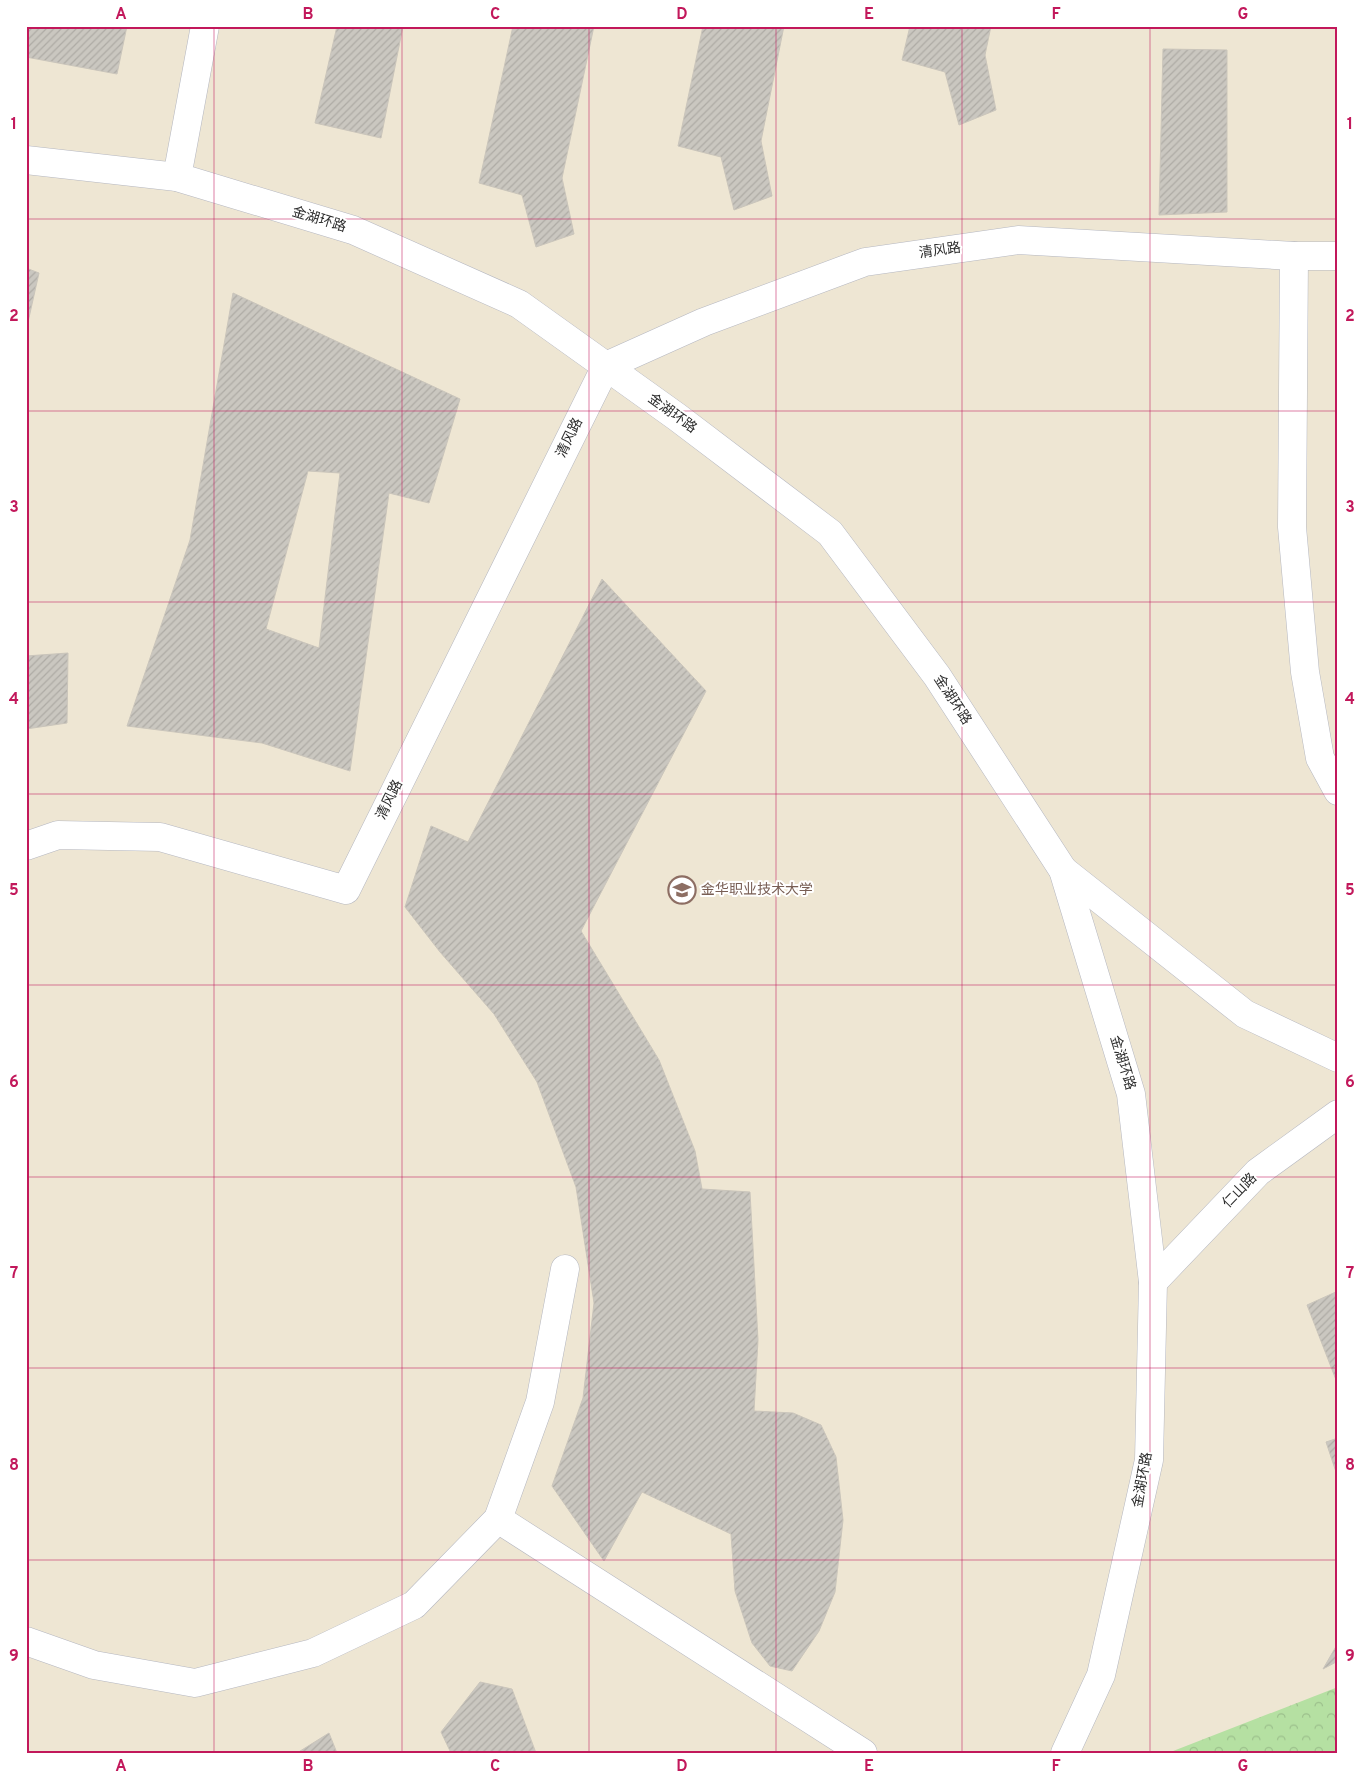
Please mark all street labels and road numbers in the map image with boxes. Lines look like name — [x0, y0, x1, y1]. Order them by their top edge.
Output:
street label: 金湖环路 — [290, 204, 348, 236]
street label: 清风路 — [918, 240, 962, 262]
street label: 金湖环路 — [644, 391, 700, 437]
street label: 清风路 — [553, 415, 587, 461]
street label: 金湖环路 — [930, 672, 974, 728]
street label: 清风路 — [373, 777, 407, 823]
street label: 金湖环路 — [1106, 1034, 1138, 1092]
street label: 仁山路 — [1219, 1170, 1261, 1212]
street label: 金湖环路 — [1130, 1451, 1156, 1509]

